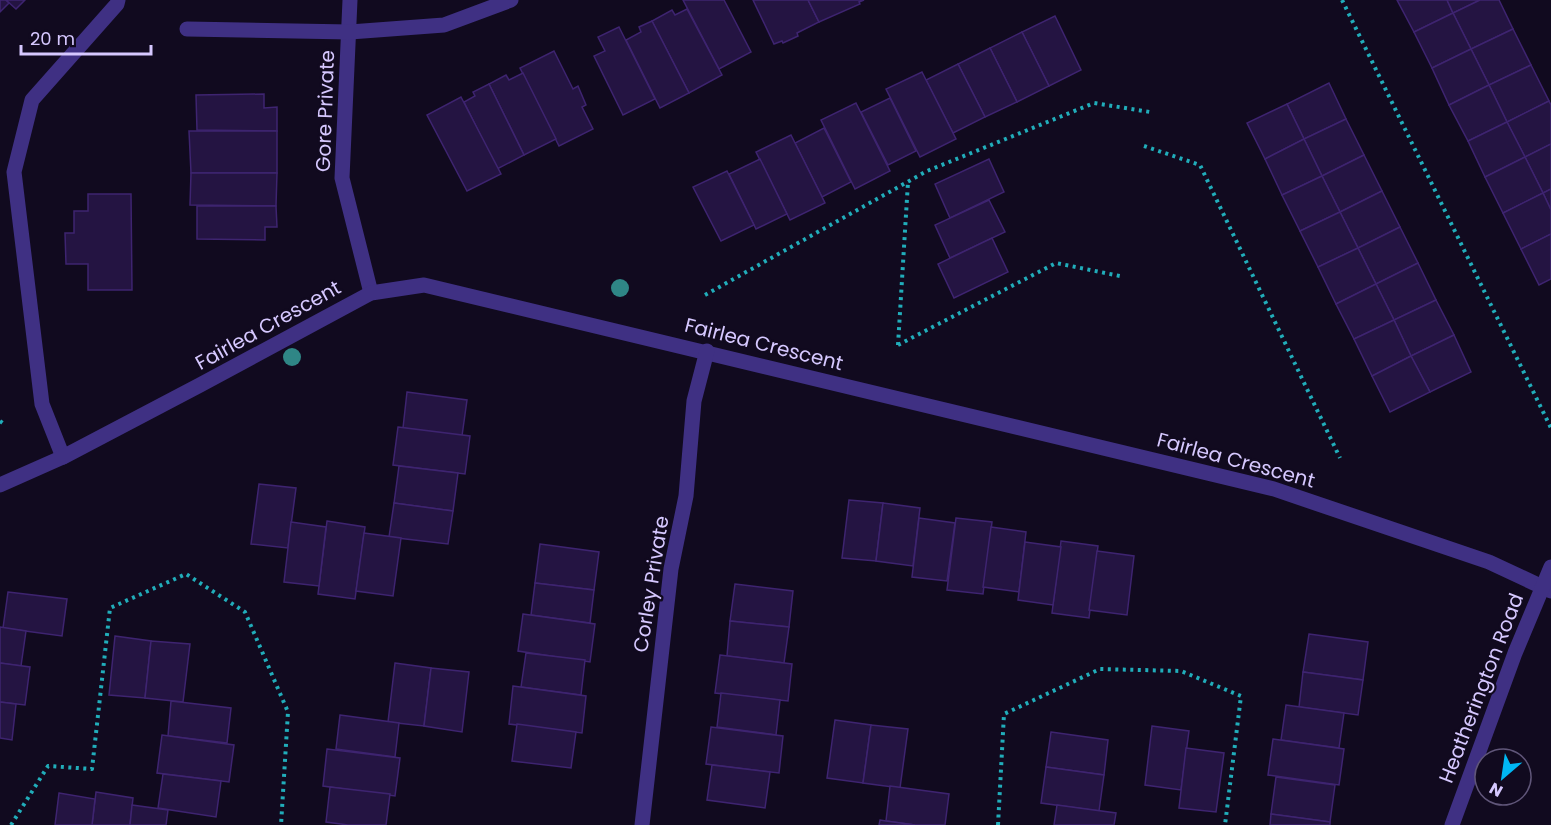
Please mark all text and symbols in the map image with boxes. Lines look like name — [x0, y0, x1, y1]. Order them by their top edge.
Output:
scale bar — [21, 18, 152, 56]
text: 20 m — [30, 26, 75, 51]
street label: Gore Private — [309, 50, 341, 172]
street label: Fairlea Crescent — [190, 273, 346, 377]
street label: Fairlea Crescent — [682, 311, 846, 377]
street label: Fairlea Crescent — [1154, 425, 1318, 495]
street label: Corley Private — [626, 514, 676, 654]
street label: Heatherington Road — [1432, 589, 1530, 787]
north arrow — [1473, 747, 1533, 807]
text: N — [1485, 777, 1507, 803]

